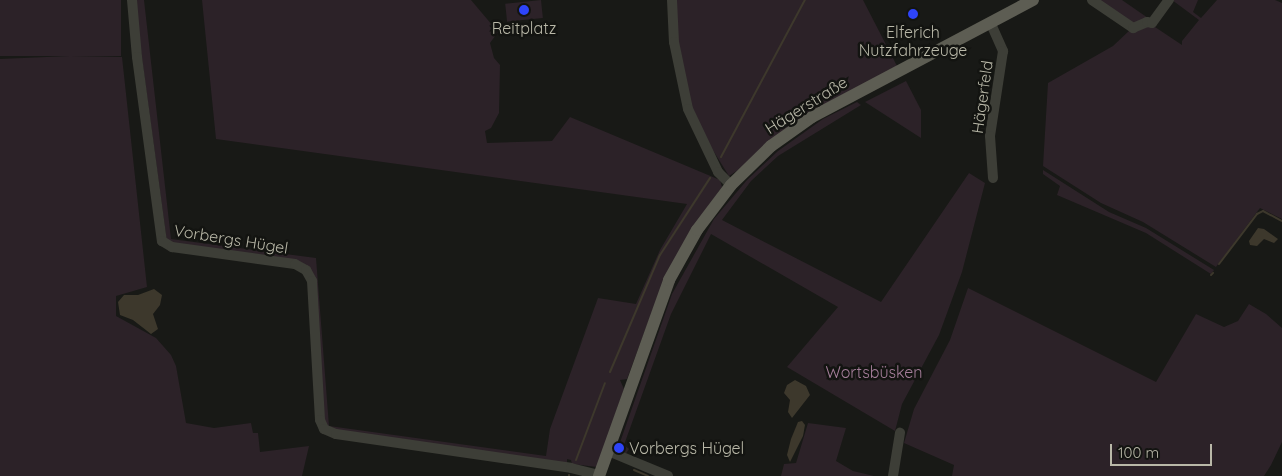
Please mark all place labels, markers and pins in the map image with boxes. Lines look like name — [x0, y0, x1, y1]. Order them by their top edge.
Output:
marker: Reitplatz — [518, 4, 530, 16]
marker: Elferich Nutzfahrzeuge — [907, 8, 919, 20]
place label: Reitplatz — [492, 18, 556, 38]
place label: Elferich Nutzfahrzeuge — [859, 22, 967, 60]
place label: Vorbergs Hügel — [629, 438, 744, 458]
marker: Vorbergs Hügel — [613, 442, 625, 454]

